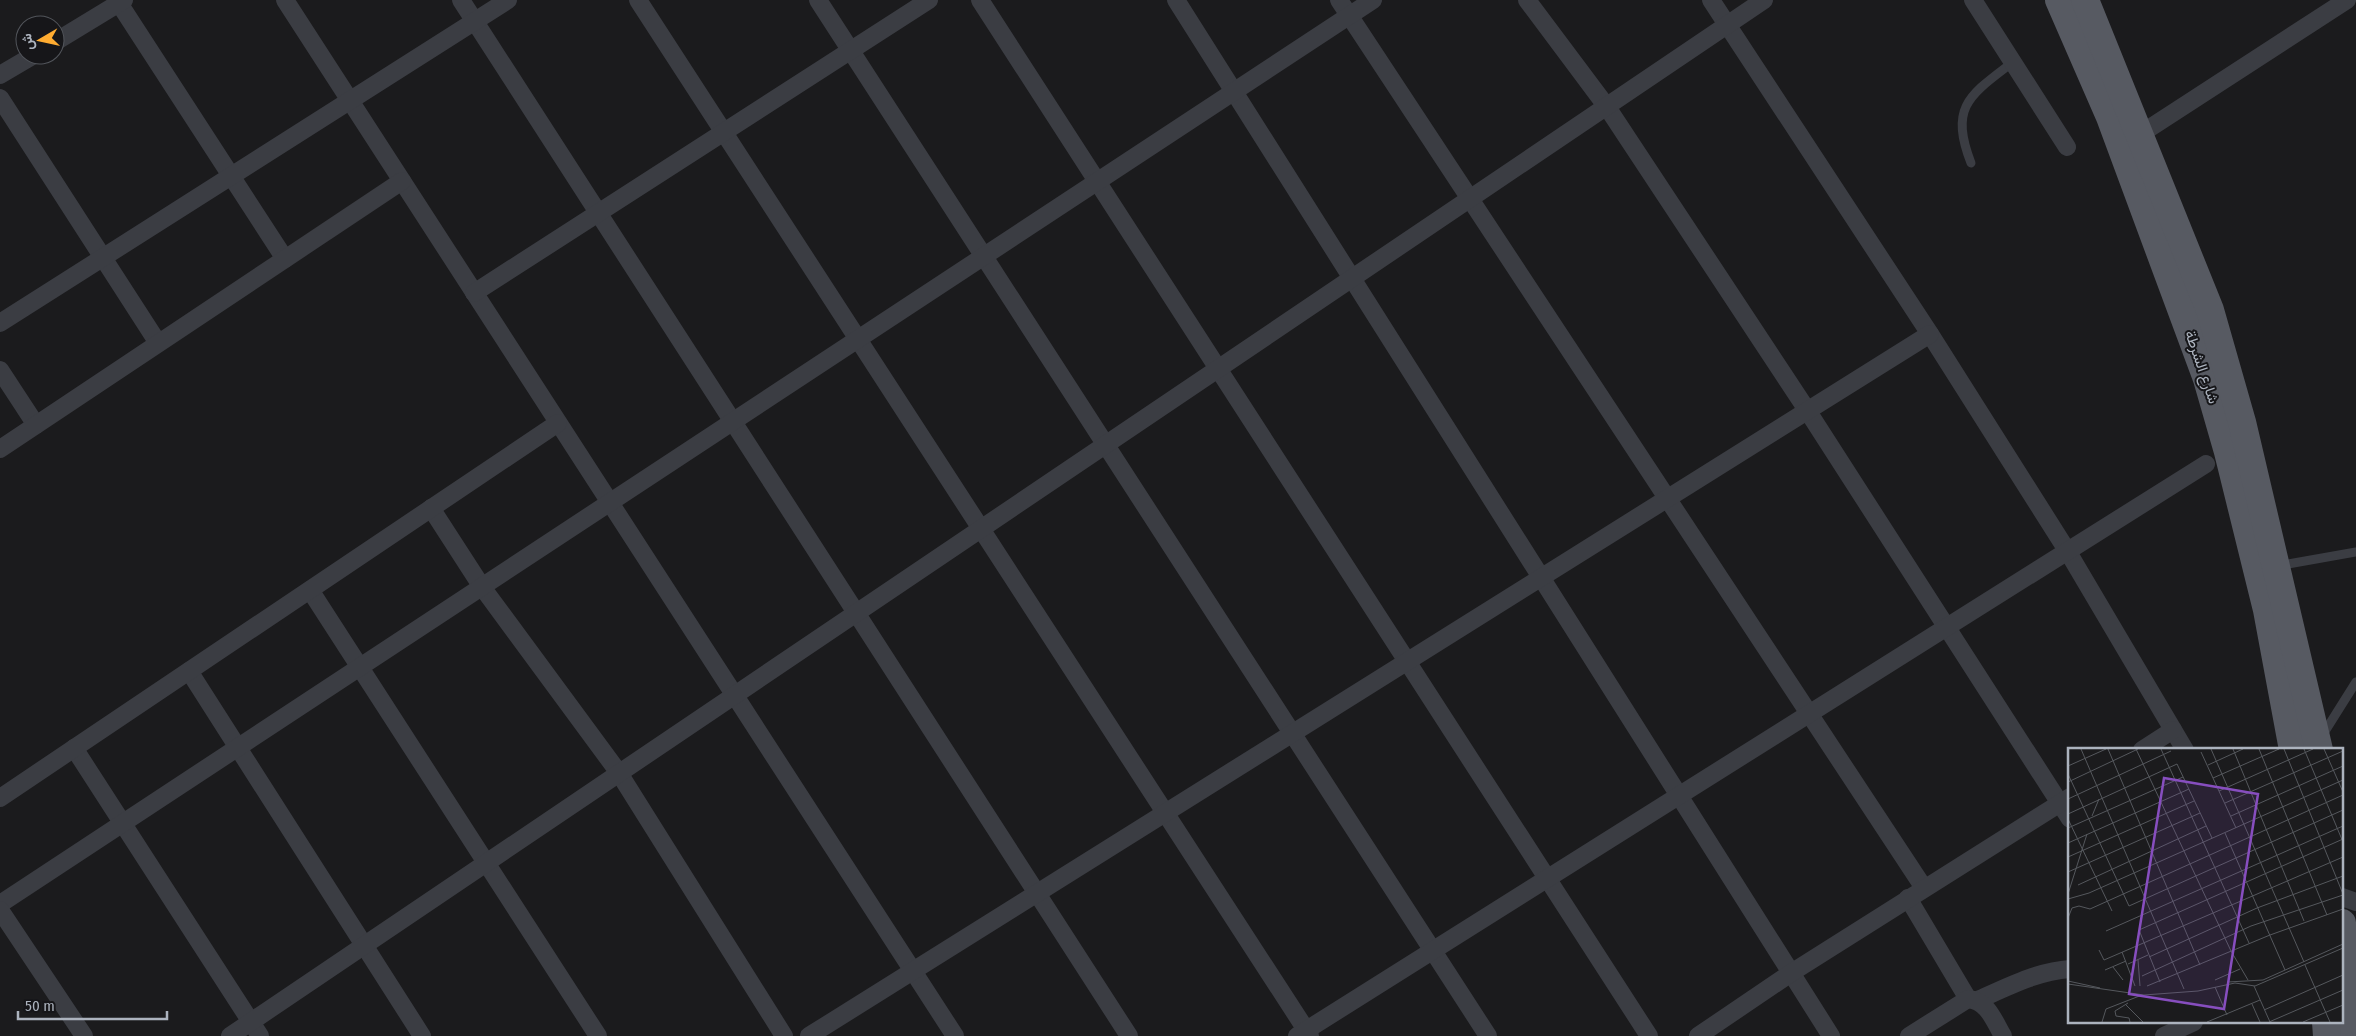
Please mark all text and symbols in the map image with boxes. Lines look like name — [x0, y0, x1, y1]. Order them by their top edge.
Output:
north arrow — [15, 15, 65, 65]
text: ش — [18, 32, 37, 52]
street label: شارع الشرطة — [2179, 328, 2223, 407]
inset map — [2068, 748, 2344, 1024]
scale bar — [18, 988, 166, 1020]
text: 50 m — [25, 997, 55, 1015]

